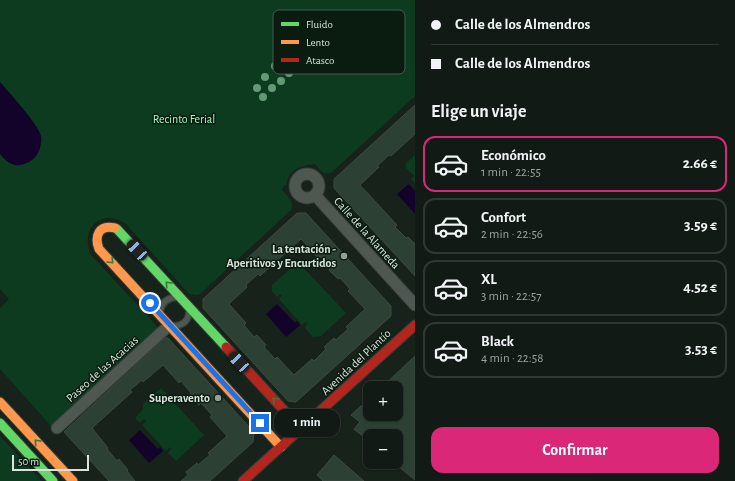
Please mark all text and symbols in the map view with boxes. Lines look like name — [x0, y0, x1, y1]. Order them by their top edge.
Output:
legend — [273, 10, 405, 74]
text: Calle de los Almendros — [455, 17, 590, 32]
text: Fluido — [306, 19, 333, 30]
text: Lento — [306, 37, 330, 48]
text: Atasco — [306, 55, 334, 66]
text: Calle de los Almendros — [455, 56, 590, 71]
text: Elige un viaje — [431, 103, 526, 121]
park label: Recinto Ferial — [153, 113, 215, 125]
icon: car — [433, 146, 469, 182]
text: Económico — [481, 148, 546, 163]
text: 2.66 € — [683, 156, 717, 171]
text: 1 min · 22:55 — [481, 166, 541, 179]
street label: Calle de la Alameda — [332, 195, 402, 271]
icon: car — [433, 208, 469, 244]
text: Confort — [481, 210, 526, 225]
text: 3.59 € — [684, 218, 717, 233]
text: 2 min · 22:56 — [481, 228, 543, 241]
car — [124, 237, 150, 263]
place label: La tentación - Aperitivos y Encurtidos — [227, 243, 336, 270]
marker: La tentación - Aperitivos y Encurtidos — [339, 251, 349, 261]
one-way arrow — [106, 256, 114, 264]
icon: car — [433, 270, 469, 306]
text: XL — [481, 272, 497, 287]
text: 4.52 € — [683, 280, 717, 295]
one-way arrow — [165, 281, 172, 288]
text: 3 min · 22:57 — [481, 290, 542, 303]
route start — [141, 294, 159, 312]
street label: Avenida del Plantío — [319, 327, 393, 397]
icon: car — [433, 332, 469, 368]
street label: Paseo de las Acacias — [64, 334, 140, 404]
text: Black — [481, 334, 514, 349]
text: 3.53 € — [685, 342, 717, 357]
car — [226, 349, 252, 375]
text: 4 min · 22:58 — [481, 352, 543, 365]
map controls — [363, 381, 403, 469]
button: + — [363, 381, 403, 421]
place label: Superavento — [149, 392, 210, 404]
marker: Superavento — [213, 393, 223, 403]
one-way arrow — [272, 397, 279, 405]
callout: 1 min — [274, 409, 340, 437]
route end — [251, 414, 269, 432]
text: 1 min — [293, 416, 321, 429]
button: Confirmar — [431, 427, 719, 473]
button: − — [363, 429, 403, 469]
one-way arrow — [34, 439, 42, 447]
scale bar — [12, 453, 89, 472]
text: 50 m — [18, 456, 39, 467]

